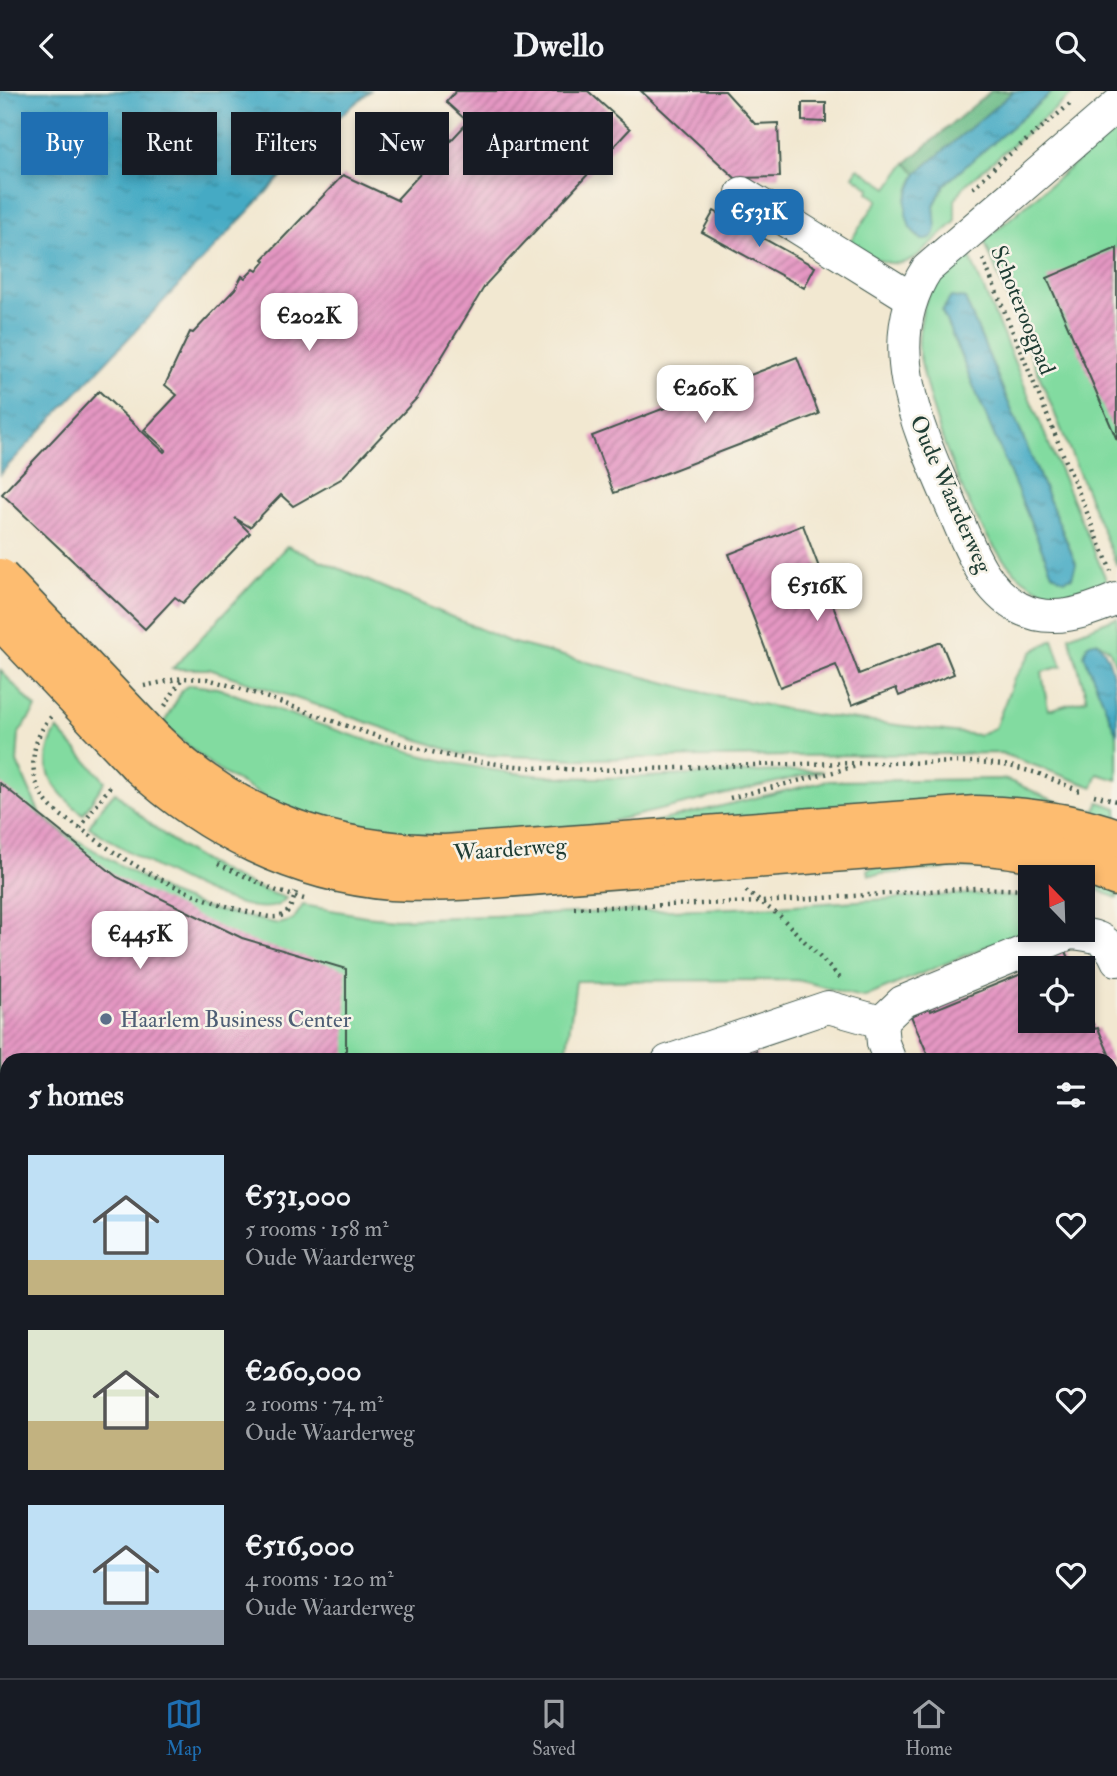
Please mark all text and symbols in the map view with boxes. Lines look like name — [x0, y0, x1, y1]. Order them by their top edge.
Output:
text: Dwello — [513, 26, 604, 66]
icon: back — [28, 27, 66, 65]
icon: search — [1051, 27, 1089, 65]
chip: Buy — [21, 112, 108, 175]
chip: Rent — [122, 112, 217, 175]
chip: Filters — [231, 112, 341, 175]
chip: New — [355, 112, 449, 175]
chip: Apartment — [463, 112, 613, 175]
pin: €531K — [710, 190, 808, 249]
text: €531K — [731, 197, 787, 226]
street label: Schoteroogpad — [983, 241, 1062, 379]
pin: €202K — [260, 293, 358, 353]
text: €202K — [277, 301, 341, 330]
pin: €260K — [656, 365, 754, 425]
text: €260K — [673, 373, 737, 402]
street label: Oude Waarderweg — [903, 411, 999, 578]
pin: €516K — [768, 563, 866, 623]
text: €516K — [787, 571, 847, 600]
street label: Waarderweg — [452, 831, 568, 867]
north arrow — [1018, 865, 1096, 941]
map controls — [1018, 865, 1095, 1033]
pin: €445K — [91, 911, 189, 971]
text: €445K — [108, 919, 172, 948]
button: locate — [1018, 956, 1095, 1033]
place label: Haarlem Business Center — [120, 1005, 352, 1034]
marker: Haarlem Business Center — [98, 1011, 114, 1027]
icon: filters — [1052, 1076, 1090, 1114]
text: 5 homes — [28, 1077, 124, 1114]
text: €531,000 — [245, 1177, 351, 1214]
icon: home — [84, 1183, 168, 1267]
icon: heart — [1052, 1206, 1090, 1244]
text: 5 rooms · 158 m² — [245, 1214, 389, 1243]
text: Oude Waarderweg — [245, 1243, 415, 1272]
text: €260,000 — [245, 1352, 362, 1389]
icon: home — [84, 1358, 168, 1442]
icon: heart — [1052, 1381, 1090, 1419]
text: 2 rooms · 74 m² — [245, 1389, 384, 1418]
text: Oude Waarderweg — [245, 1418, 415, 1447]
text: €516,000 — [245, 1527, 355, 1564]
icon: home — [84, 1533, 168, 1617]
icon: heart — [1052, 1556, 1090, 1594]
text: 4 rooms · 120 m² — [245, 1564, 394, 1593]
text: Oude Waarderweg — [245, 1593, 415, 1622]
tab: Map — [165, 1695, 203, 1761]
tab: Saved — [532, 1695, 576, 1761]
tab: Home — [905, 1695, 952, 1761]

